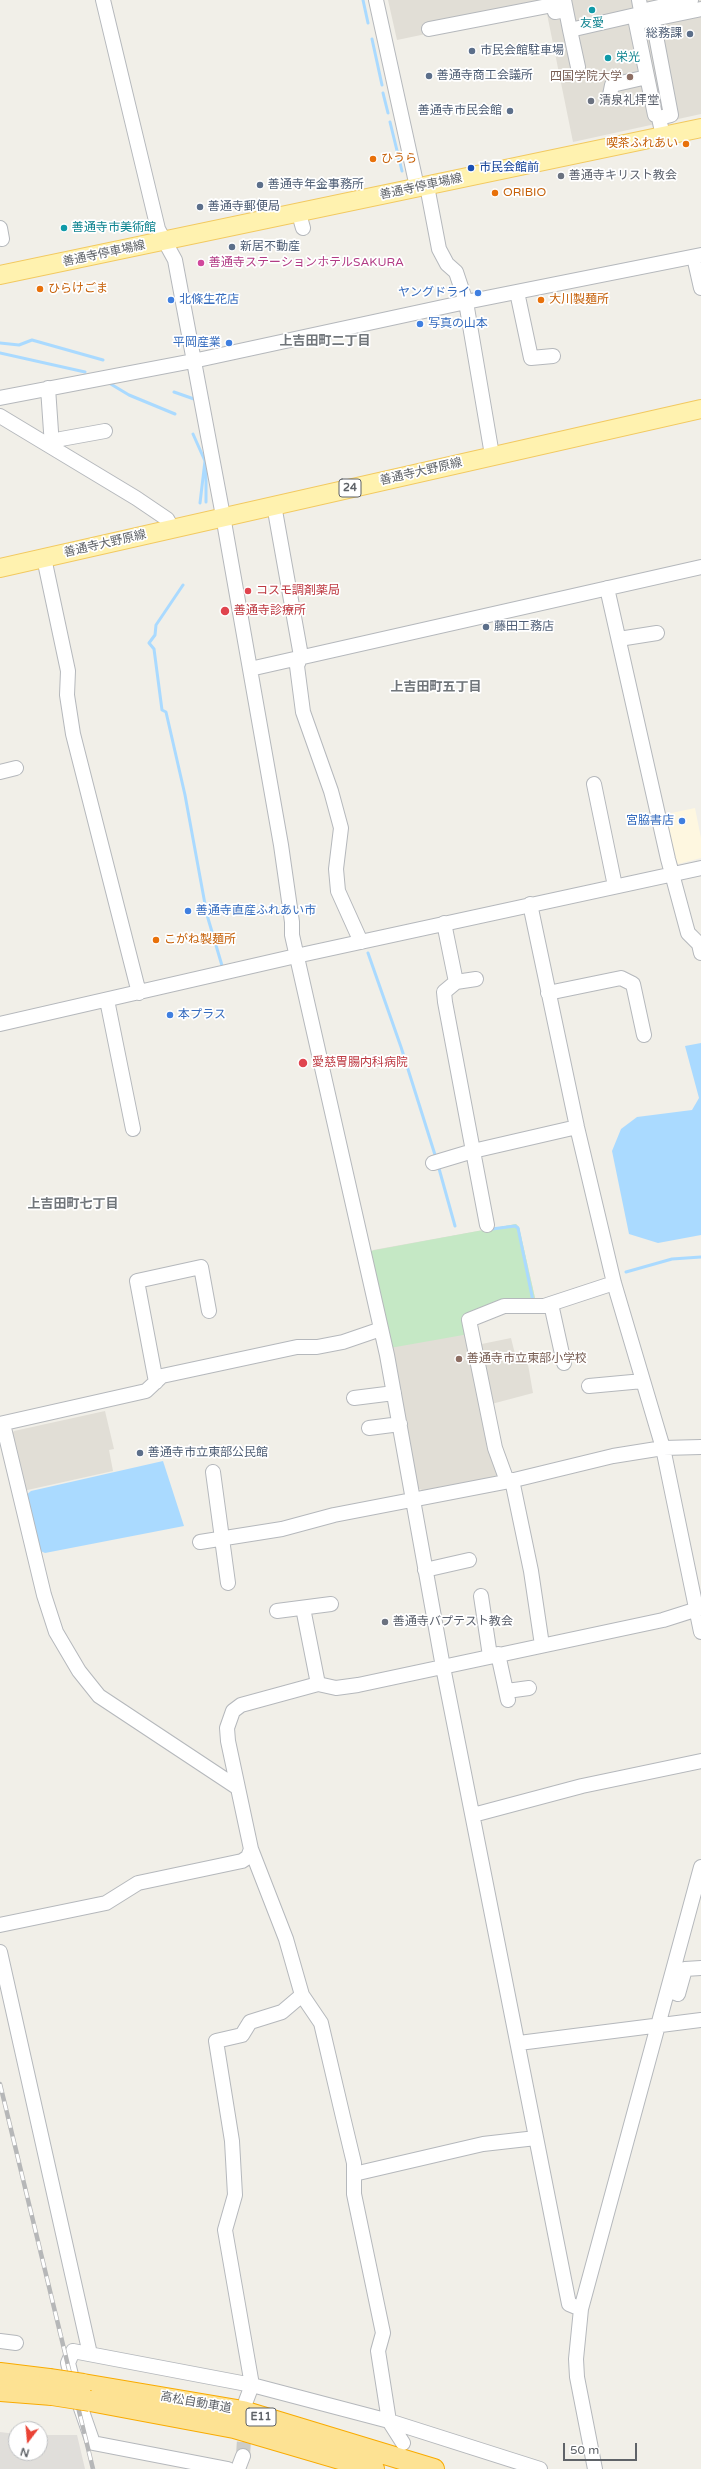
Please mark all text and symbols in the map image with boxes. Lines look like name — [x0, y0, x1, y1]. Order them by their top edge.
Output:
marker: 友愛 — [587, 5, 597, 15]
place label: 友愛 — [580, 17, 604, 31]
place label: 総務課 — [646, 27, 682, 41]
marker: 総務課 — [685, 29, 695, 39]
place label: 市民会館駐車場 — [480, 44, 564, 58]
marker: 市民会館駐車場 — [467, 46, 477, 56]
place label: 栄光 — [616, 51, 640, 65]
marker: 栄光 — [603, 53, 613, 63]
place label: 善通寺商工会議所 — [437, 69, 533, 83]
place label: 四国学院大学 — [550, 70, 622, 84]
marker: 善通寺商工会議所 — [424, 71, 434, 81]
marker: 四国学院大学 — [625, 72, 635, 82]
place label: 清泉礼拝堂 — [599, 94, 659, 108]
marker: 清泉礼拝堂 — [586, 96, 596, 106]
place label: 善通寺市民会館 — [418, 104, 502, 118]
marker: 善通寺市民会館 — [505, 106, 515, 116]
place label: 喫茶ふれあい — [606, 137, 678, 151]
marker: 喫茶ふれあい — [681, 139, 691, 149]
place label: ひうら — [381, 152, 417, 166]
marker: ひうら — [368, 154, 378, 164]
place label: 市民会館前 — [479, 161, 539, 175]
marker: 市民会館前 — [466, 163, 476, 173]
place label: 善通寺キリスト教会 — [569, 169, 677, 183]
street label: 善通寺停車場線 — [378, 171, 464, 203]
marker: 善通寺キリスト教会 — [556, 171, 566, 181]
place label: 善通寺年金事務所 — [268, 178, 364, 192]
marker: 善通寺年金事務所 — [255, 180, 265, 190]
place label: ORIBIO — [503, 186, 546, 200]
marker: ORIBIO — [490, 188, 500, 198]
place label: 善通寺郵便局 — [208, 200, 280, 214]
marker: 善通寺郵便局 — [195, 202, 205, 212]
place label: 善通寺市美術館 — [72, 221, 156, 235]
marker: 善通寺市美術館 — [59, 223, 69, 233]
street label: 善通寺停車場線 — [61, 238, 147, 270]
place label: 新居不動産 — [240, 240, 300, 254]
marker: 新居不動産 — [227, 242, 237, 252]
place label: 善通寺ステーションホテルSAKURA — [209, 256, 404, 270]
marker: 善通寺ステーションホテルSAKURA — [196, 258, 206, 268]
place label: ひらけごま — [48, 282, 108, 296]
marker: ひらけごま — [35, 284, 45, 294]
place label: ヤングドライ — [398, 286, 470, 300]
marker: ヤングドライ — [473, 288, 483, 298]
place label: 北條生花店 — [179, 293, 239, 307]
place label: 大川製麺所 — [549, 293, 609, 307]
marker: 北條生花店 — [166, 295, 176, 305]
marker: 大川製麺所 — [536, 295, 546, 305]
place label: 写真の山本 — [428, 317, 488, 331]
marker: 写真の山本 — [415, 319, 425, 329]
district label: 上吉田町二丁目 — [280, 334, 370, 350]
place label: 平岡産業 — [173, 336, 221, 350]
marker: 平岡産業 — [224, 338, 234, 348]
street label: 善通寺大野原線 — [378, 456, 464, 488]
road number: 24 — [339, 479, 361, 497]
street label: 善通寺大野原線 — [62, 528, 148, 560]
place label: コスモ調剤薬局 — [256, 584, 340, 598]
marker: コスモ調剤薬局 — [243, 586, 253, 596]
place label: 善通寺診療所 — [234, 604, 306, 618]
marker: 善通寺診療所 — [219, 605, 231, 617]
place label: 藤田工務店 — [494, 620, 554, 634]
marker: 藤田工務店 — [481, 622, 491, 632]
district label: 上吉田町五丁目 — [391, 680, 481, 696]
place label: 宮脇書店 — [626, 814, 674, 828]
marker: 宮脇書店 — [677, 816, 687, 826]
place label: 善通寺直産ふれあい市 — [196, 904, 316, 918]
marker: 善通寺直産ふれあい市 — [183, 906, 193, 916]
place label: こがね製麺所 — [164, 933, 236, 947]
marker: こがね製麺所 — [151, 935, 161, 945]
place label: 本プラス — [178, 1008, 226, 1022]
marker: 本プラス — [165, 1010, 175, 1020]
place label: 愛慈胃腸内科病院 — [312, 1056, 408, 1070]
marker: 愛慈胃腸内科病院 — [297, 1057, 309, 1069]
district label: 上吉田町七丁目 — [28, 1197, 118, 1213]
place label: 善通寺市立東部小学校 — [467, 1352, 587, 1366]
marker: 善通寺市立東部小学校 — [454, 1354, 464, 1364]
place label: 善通寺市立東部公民館 — [148, 1446, 268, 1460]
marker: 善通寺市立東部公民館 — [135, 1448, 145, 1458]
place label: 善通寺バプテスト教会 — [393, 1615, 513, 1629]
marker: 善通寺バプテスト教会 — [380, 1617, 390, 1627]
street label: 高松自動車道 — [159, 2390, 233, 2416]
road number: E11 — [246, 2408, 276, 2426]
north arrow — [8, 2421, 48, 2461]
scale bar — [565, 2435, 639, 2461]
text: 50 m — [570, 2443, 599, 2457]
text: N — [19, 2445, 31, 2460]

